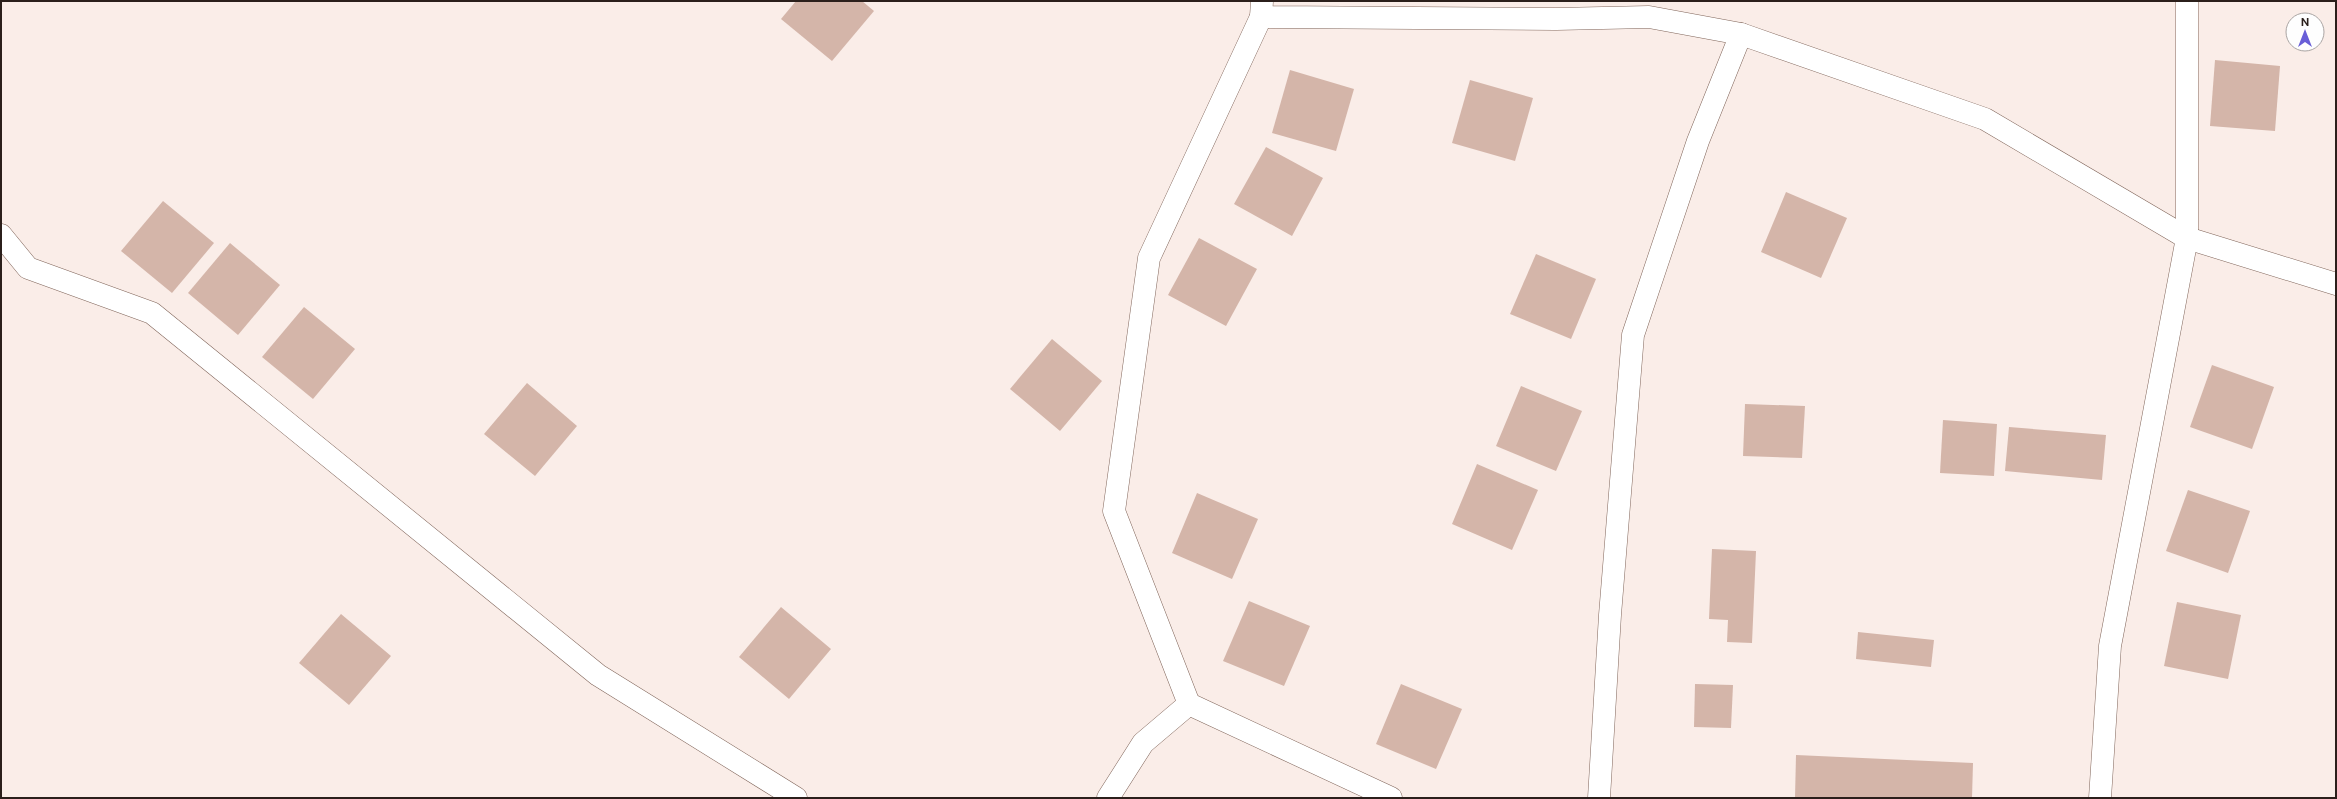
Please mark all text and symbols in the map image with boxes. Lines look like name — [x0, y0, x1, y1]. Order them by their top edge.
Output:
north arrow — [2285, 12, 2325, 52]
text: N — [2301, 16, 2309, 28]

